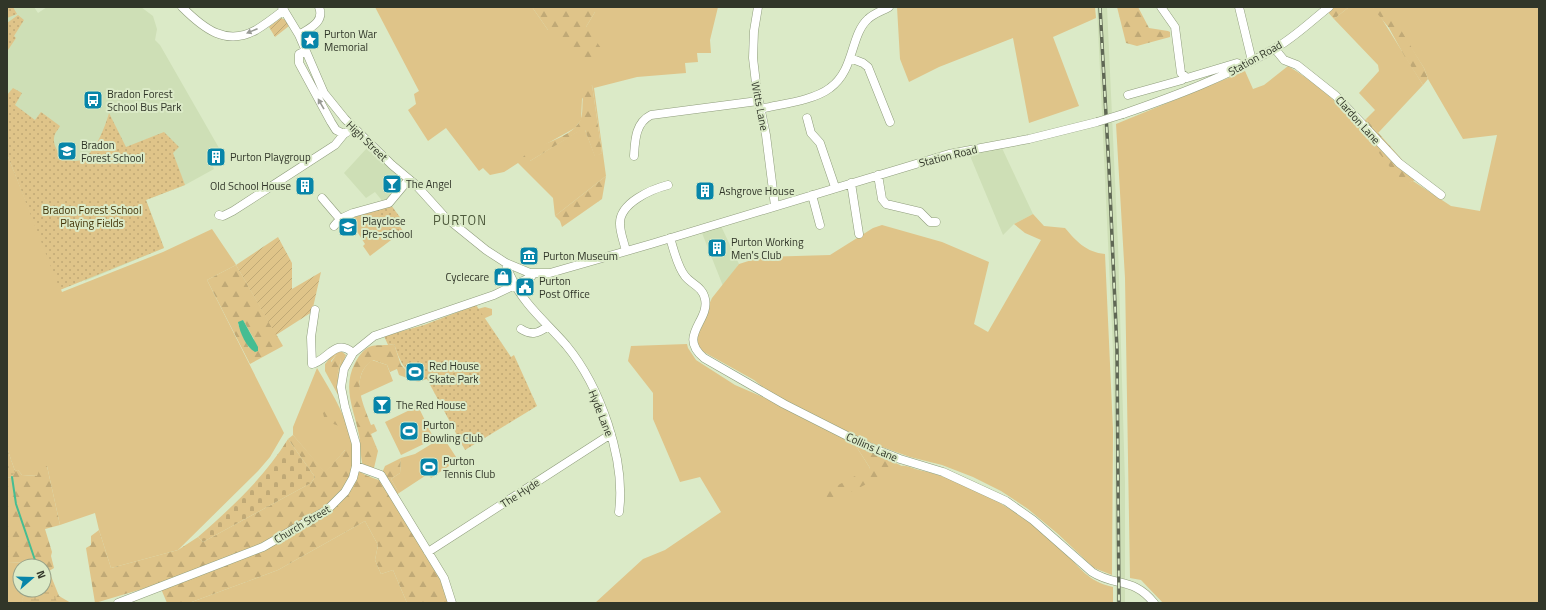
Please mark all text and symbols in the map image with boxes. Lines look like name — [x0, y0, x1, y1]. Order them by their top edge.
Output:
place label: Purton War Memorial — [324, 26, 377, 55]
one-way arrow — [245, 29, 257, 35]
place icon: Purton War Memorial — [299, 29, 321, 51]
street label: Station Road — [1225, 37, 1285, 79]
street label: Witts Lane — [747, 80, 773, 132]
place label: Bradon Forest School Bus Park — [107, 86, 182, 115]
bus stop icon: Bradon Forest School Bus Park — [82, 89, 104, 111]
street label: Clardon Lane — [1332, 92, 1384, 148]
one-way arrow — [317, 98, 324, 110]
street label: High Street — [343, 117, 391, 165]
place label: Bradon Forest School — [81, 137, 144, 166]
school or university icon: Bradon Forest School — [56, 140, 78, 162]
street label: Station Road — [917, 141, 979, 171]
building icon: Purton Playgroup — [205, 146, 227, 168]
place label: Purton Playgroup — [230, 149, 311, 165]
bar icon: The Angel — [381, 173, 403, 195]
building icon: Old School House — [294, 175, 316, 197]
place label: The Angel — [406, 176, 452, 192]
place label: Old School House — [210, 178, 291, 194]
building icon: Ashgrove House — [694, 180, 716, 202]
place label: Ashgrove House — [719, 183, 795, 199]
park label: Bradon Forest School Playing Fields — [43, 202, 141, 231]
district label: PURTON — [433, 210, 487, 230]
place label: Playclose Pre-school — [362, 213, 413, 242]
school or university icon: Playclose Pre-school — [337, 216, 359, 238]
place label: Purton Working Men's Club — [731, 234, 804, 263]
building icon: Purton Working Men's Club — [706, 237, 728, 259]
museum icon: Purton Museum — [518, 245, 540, 267]
place label: Purton Museum — [543, 248, 618, 264]
shop icon: Cyclecare — [492, 266, 514, 288]
place label: Cyclecare — [446, 269, 489, 285]
place label: Purton Post Office — [539, 273, 590, 302]
public building icon: Purton Post Office — [514, 276, 536, 298]
place label: Red House Skate Park — [429, 358, 480, 387]
sports icon: Red House Skate Park — [404, 361, 426, 383]
street label: Hyde Lane — [584, 387, 618, 439]
bar icon: The Red House — [371, 394, 393, 416]
place label: The Red House — [396, 397, 466, 413]
place label: Purton Bowling Club — [423, 417, 483, 446]
sports icon: Purton Bowling Club — [398, 420, 420, 442]
street label: Collins Lane — [844, 429, 901, 466]
place label: Purton Tennis Club — [443, 453, 495, 482]
sports icon: Purton Tennis Club — [418, 456, 440, 478]
street label: The Hyde — [497, 474, 543, 512]
street label: Church Street — [271, 501, 333, 547]
north arrow — [12, 558, 52, 598]
text: N — [33, 568, 50, 581]

